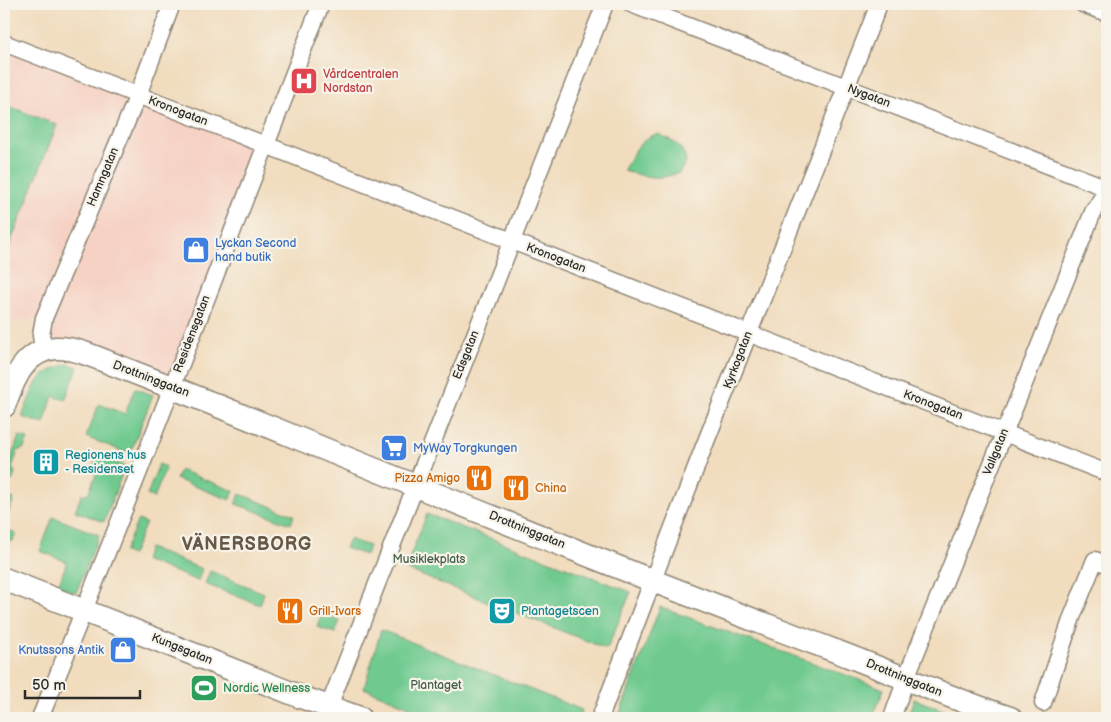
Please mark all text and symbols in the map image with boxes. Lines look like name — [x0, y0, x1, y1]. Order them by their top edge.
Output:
hospital icon: Vårdcentralen Nordstan — [289, 66, 319, 96]
place label: Vårdcentralen Nordstan — [323, 67, 399, 96]
street label: Nygatan — [845, 81, 893, 111]
street label: Kronogatan — [146, 93, 210, 129]
street label: Hamngatan — [84, 145, 122, 209]
shop icon: Lyckan Second hand butik — [181, 235, 211, 265]
place label: Lyckan Second hand butik — [215, 236, 296, 265]
street label: Kronogatan — [524, 240, 588, 276]
street label: Residensgatan — [170, 293, 214, 375]
street label: Edsgatan — [449, 328, 483, 382]
street label: Kyrkogatan — [720, 329, 756, 391]
street label: Drottninggatan — [111, 358, 192, 401]
street label: Kronogatan — [901, 387, 965, 423]
street label: Vallgatan — [980, 426, 1012, 478]
supermarket icon: MyWay Torgkungen — [379, 433, 409, 463]
place label: MyWay Torgkungen — [413, 441, 517, 456]
building icon: Regionens hus - Residenset — [31, 447, 61, 477]
place label: Regionens hus - Residenset — [65, 448, 146, 477]
restaurant icon: Pizza Amigo — [464, 463, 494, 493]
place label: Pizza Amigo — [394, 471, 460, 486]
restaurant icon: China — [501, 473, 531, 503]
place label: China — [535, 481, 567, 496]
street label: Drottninggatan — [487, 508, 567, 552]
district label: VÄNERSBORG — [182, 532, 312, 555]
park label: Musiklekplats — [392, 552, 466, 567]
restaurant icon: Grill-Ivars — [275, 596, 305, 626]
theatre icon: Plantagetscen — [487, 596, 517, 626]
place label: Grill-Ivars — [309, 604, 361, 619]
place label: Plantagetscen — [521, 604, 599, 619]
street label: Kungsgatan — [149, 630, 215, 668]
shop icon: Knutssons Antik — [108, 635, 138, 665]
place label: Knutssons Antik — [18, 643, 104, 658]
street label: Drottninggatan — [864, 656, 944, 700]
scale bar — [25, 667, 140, 699]
sports icon: Nordic Wellness — [189, 673, 219, 703]
text: 50 m — [32, 676, 66, 695]
park label: Plantaget — [410, 678, 462, 693]
place label: Nordic Wellness — [223, 681, 310, 696]

